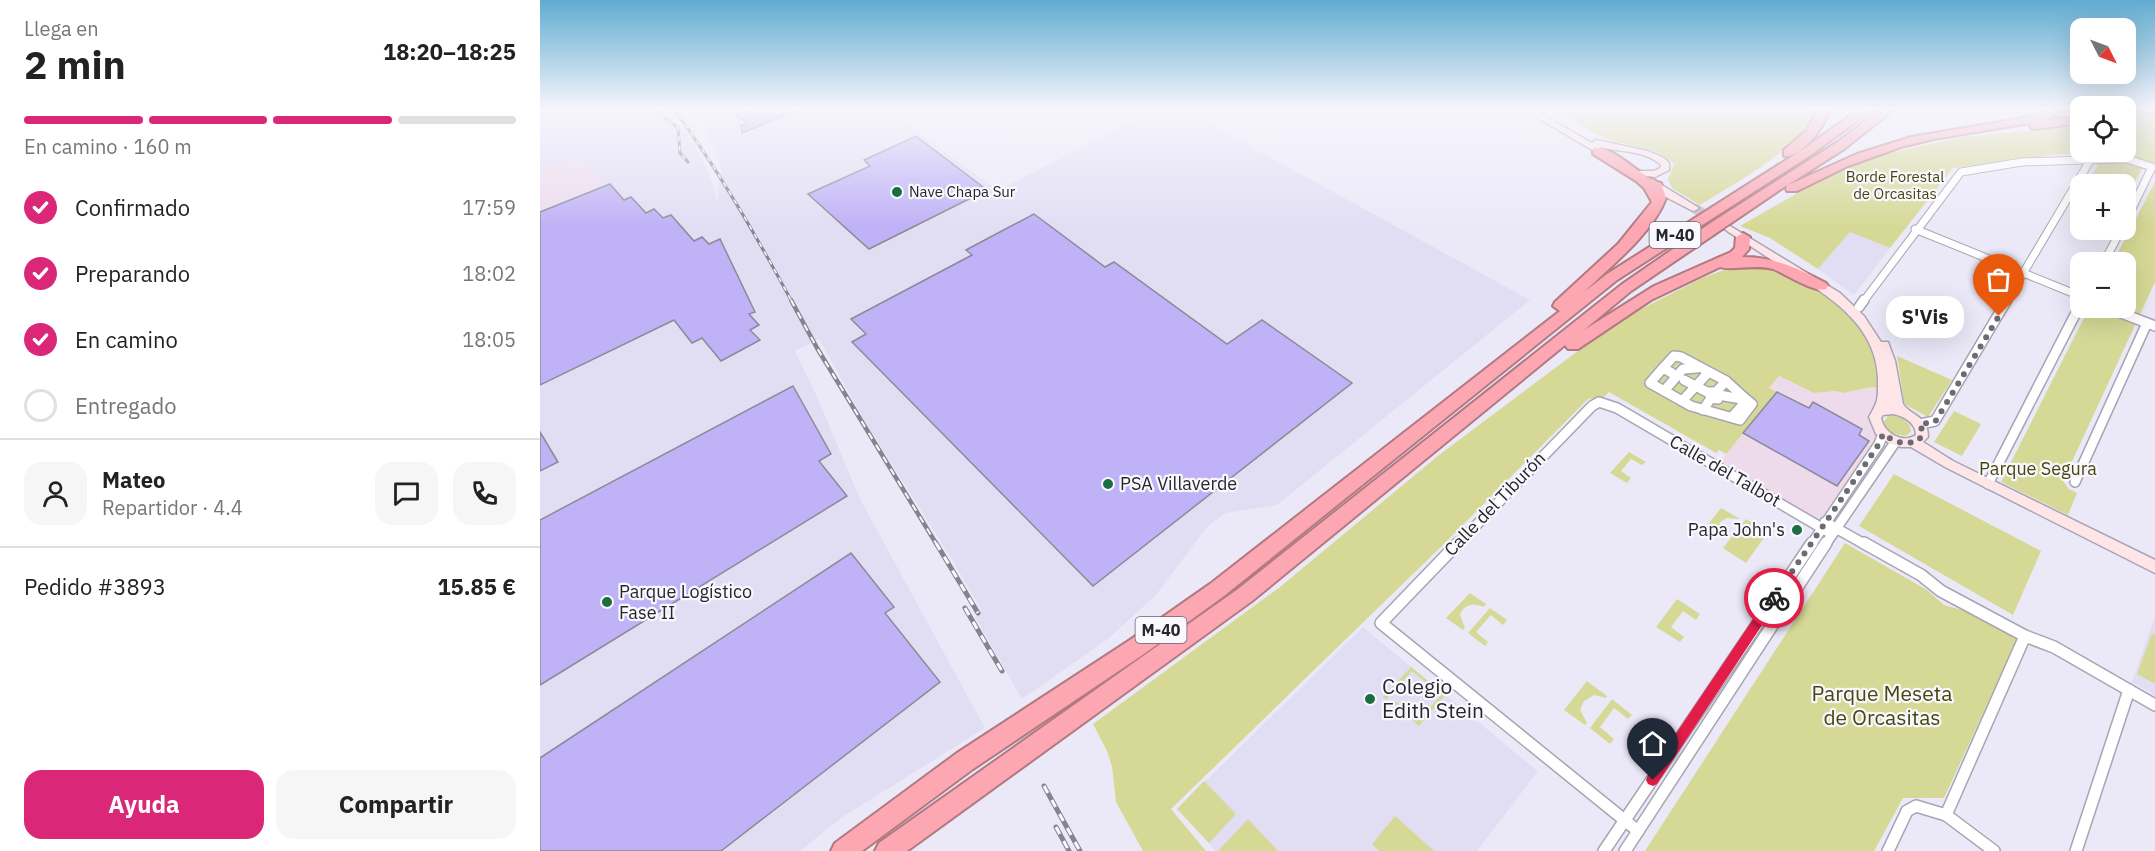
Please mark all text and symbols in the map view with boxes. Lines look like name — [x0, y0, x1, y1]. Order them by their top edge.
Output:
text: Llega en — [24, 15, 99, 42]
north arrow — [2070, 18, 2136, 84]
map controls — [2070, 18, 2136, 318]
text: 18:20–18:25 — [383, 37, 516, 66]
text: 2 min — [24, 39, 126, 90]
button: locate — [2070, 96, 2136, 162]
text: En camino · 160 m — [24, 133, 192, 160]
park label: Borde Forestal de Orcasitas — [1846, 167, 1944, 203]
button: + — [2070, 174, 2136, 240]
place label: Nave Chapa Sur — [909, 182, 1016, 201]
marker: Nave Chapa Sur — [890, 185, 904, 199]
icon: check — [24, 191, 57, 224]
text: Confirmado — [75, 193, 190, 222]
text: 17:59 — [462, 194, 516, 221]
road number: M-40 — [1650, 222, 1700, 248]
button: − — [2070, 252, 2136, 318]
pin — [1973, 254, 2024, 316]
icon: check — [24, 257, 57, 290]
text: Preparando — [75, 259, 190, 288]
text: 18:02 — [462, 260, 516, 287]
icon: bag — [1982, 263, 2015, 296]
callout: S'Vis — [1885, 295, 1963, 337]
text: S'Vis — [1902, 303, 1948, 330]
icon: check — [24, 323, 57, 356]
text: En camino — [75, 325, 178, 354]
text: 18:05 — [462, 326, 516, 353]
text: Entregado — [75, 391, 176, 420]
street label: Calle del Talbot — [1666, 429, 1785, 512]
street label: Calle del Tiburón — [1439, 447, 1550, 561]
park label: Parque Segura — [1979, 457, 2097, 480]
button: person — [24, 462, 87, 525]
button: chat — [375, 462, 438, 525]
button: phone — [453, 462, 516, 525]
text: Mateo — [102, 465, 166, 494]
place label: PSA Villaverde — [1120, 472, 1237, 495]
marker: PSA Villaverde — [1101, 477, 1115, 491]
text: Repartidor · 4.4 — [102, 494, 243, 521]
place label: Papa John's — [1688, 518, 1785, 541]
marker: Papa John's — [1790, 523, 1804, 537]
courier — [1744, 568, 1804, 628]
text: Pedido #3893 — [24, 572, 166, 601]
text: 15.85 € — [437, 572, 516, 601]
place label: Parque Logístico Fase II — [619, 580, 752, 624]
icon: bike — [1758, 582, 1791, 615]
marker: Parque Logístico Fase II — [600, 595, 614, 609]
road number: M-40 — [1136, 617, 1186, 643]
place label: Colegio Edith Stein — [1382, 672, 1484, 724]
park label: Parque Meseta de Orcasitas — [1812, 679, 1952, 731]
marker: Colegio Edith Stein — [1363, 692, 1377, 706]
pin — [1627, 718, 1678, 780]
icon: home — [1636, 727, 1669, 760]
button: Ayuda — [24, 770, 264, 839]
button: Compartir — [276, 770, 516, 839]

